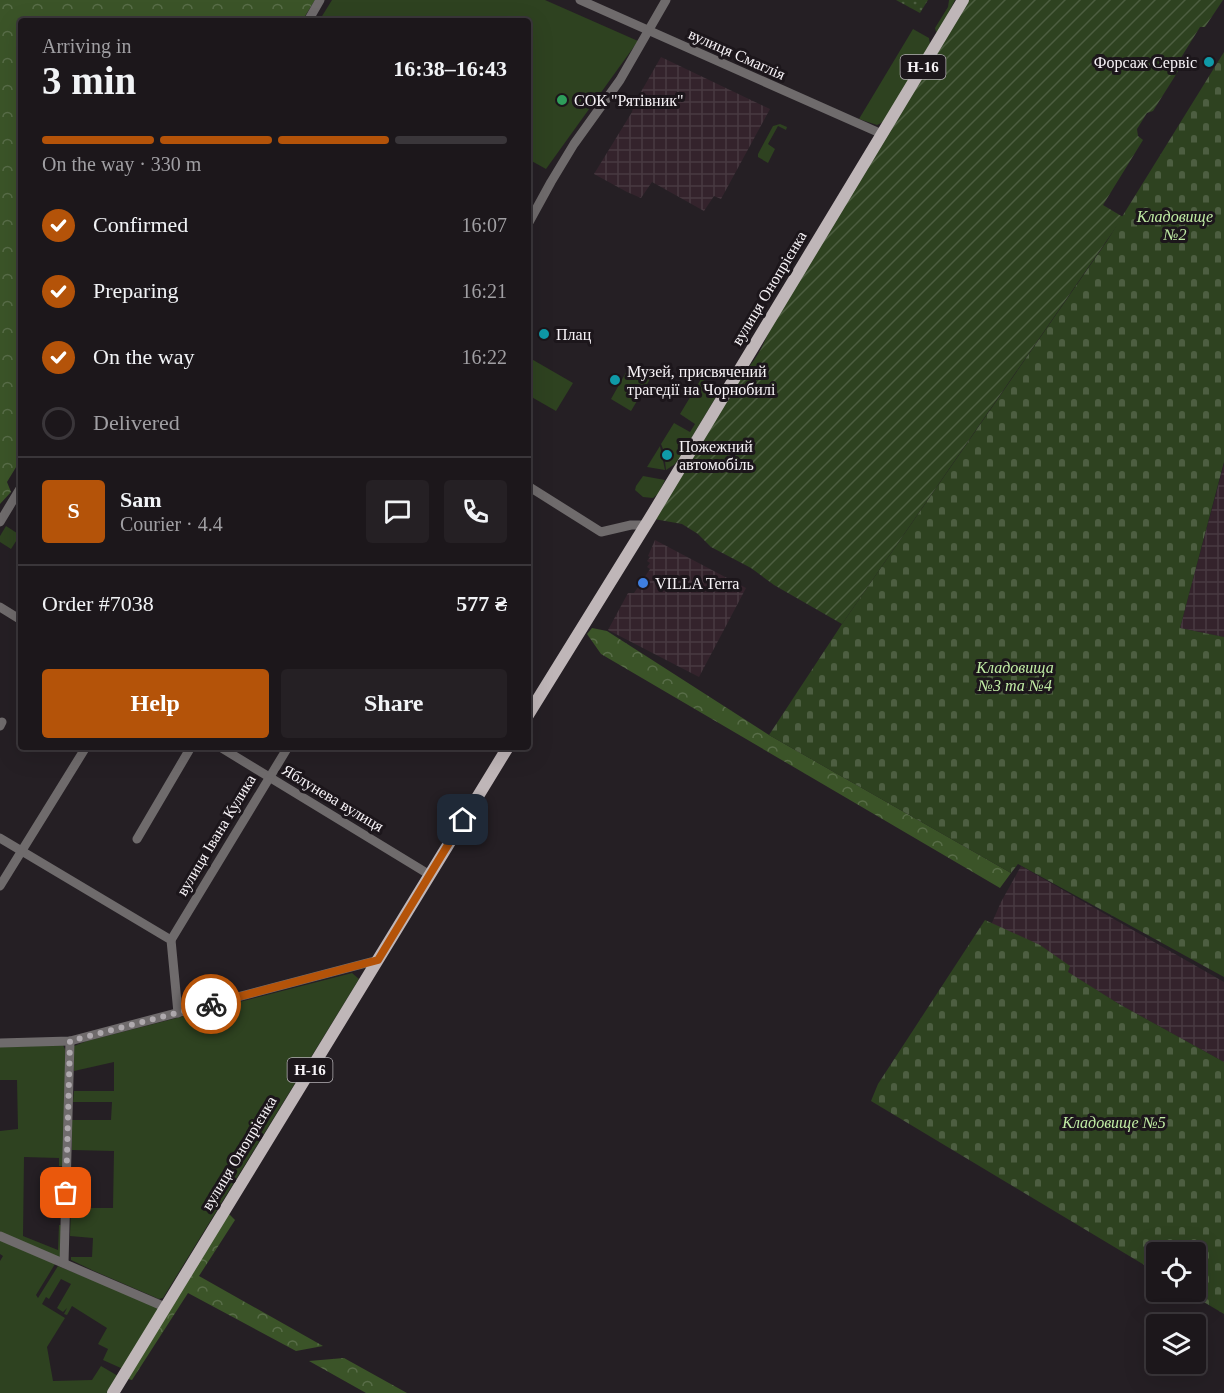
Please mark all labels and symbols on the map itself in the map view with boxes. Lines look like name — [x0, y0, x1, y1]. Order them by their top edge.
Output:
street label: вулиця Смаглія — [686, 25, 789, 84]
place label: Форсаж Сервіс — [1094, 54, 1197, 72]
road number: Н-16 — [900, 55, 946, 79]
marker: Форсаж Сервіс — [1202, 55, 1216, 69]
place label: СОК "Рятівник" — [574, 92, 684, 109]
marker: СОК "Рятівник" — [555, 93, 569, 107]
park label: Кладовище №2 — [1136, 208, 1213, 243]
street label: вулиця Онопрієнка — [728, 228, 811, 349]
place label: Плац — [556, 326, 592, 344]
marker: Плац — [537, 327, 551, 341]
place label: Музей, присвячений трагедії на Чорнобилі — [627, 363, 776, 399]
marker: Музей, присвячений трагедії на Чорнобилі — [608, 373, 622, 387]
place label: Пожежний автомобіль — [679, 438, 754, 473]
marker: Пожежний автомобіль — [660, 448, 674, 462]
place label: VILLA Terra — [655, 575, 739, 592]
marker: VILLA Terra — [636, 576, 650, 590]
park label: Кладовища №3 та №4 — [975, 659, 1054, 694]
street label: Яблунева вулиця — [279, 761, 387, 836]
street label: вулиця Івана Кулика — [173, 771, 260, 899]
pin — [437, 794, 488, 845]
courier — [181, 974, 241, 1034]
road number: Н-16 — [288, 1058, 332, 1082]
street label: вулиця Онопрієнка — [198, 1093, 281, 1214]
park label: Кладовище №5 — [1061, 1114, 1166, 1132]
pin — [40, 1167, 91, 1218]

